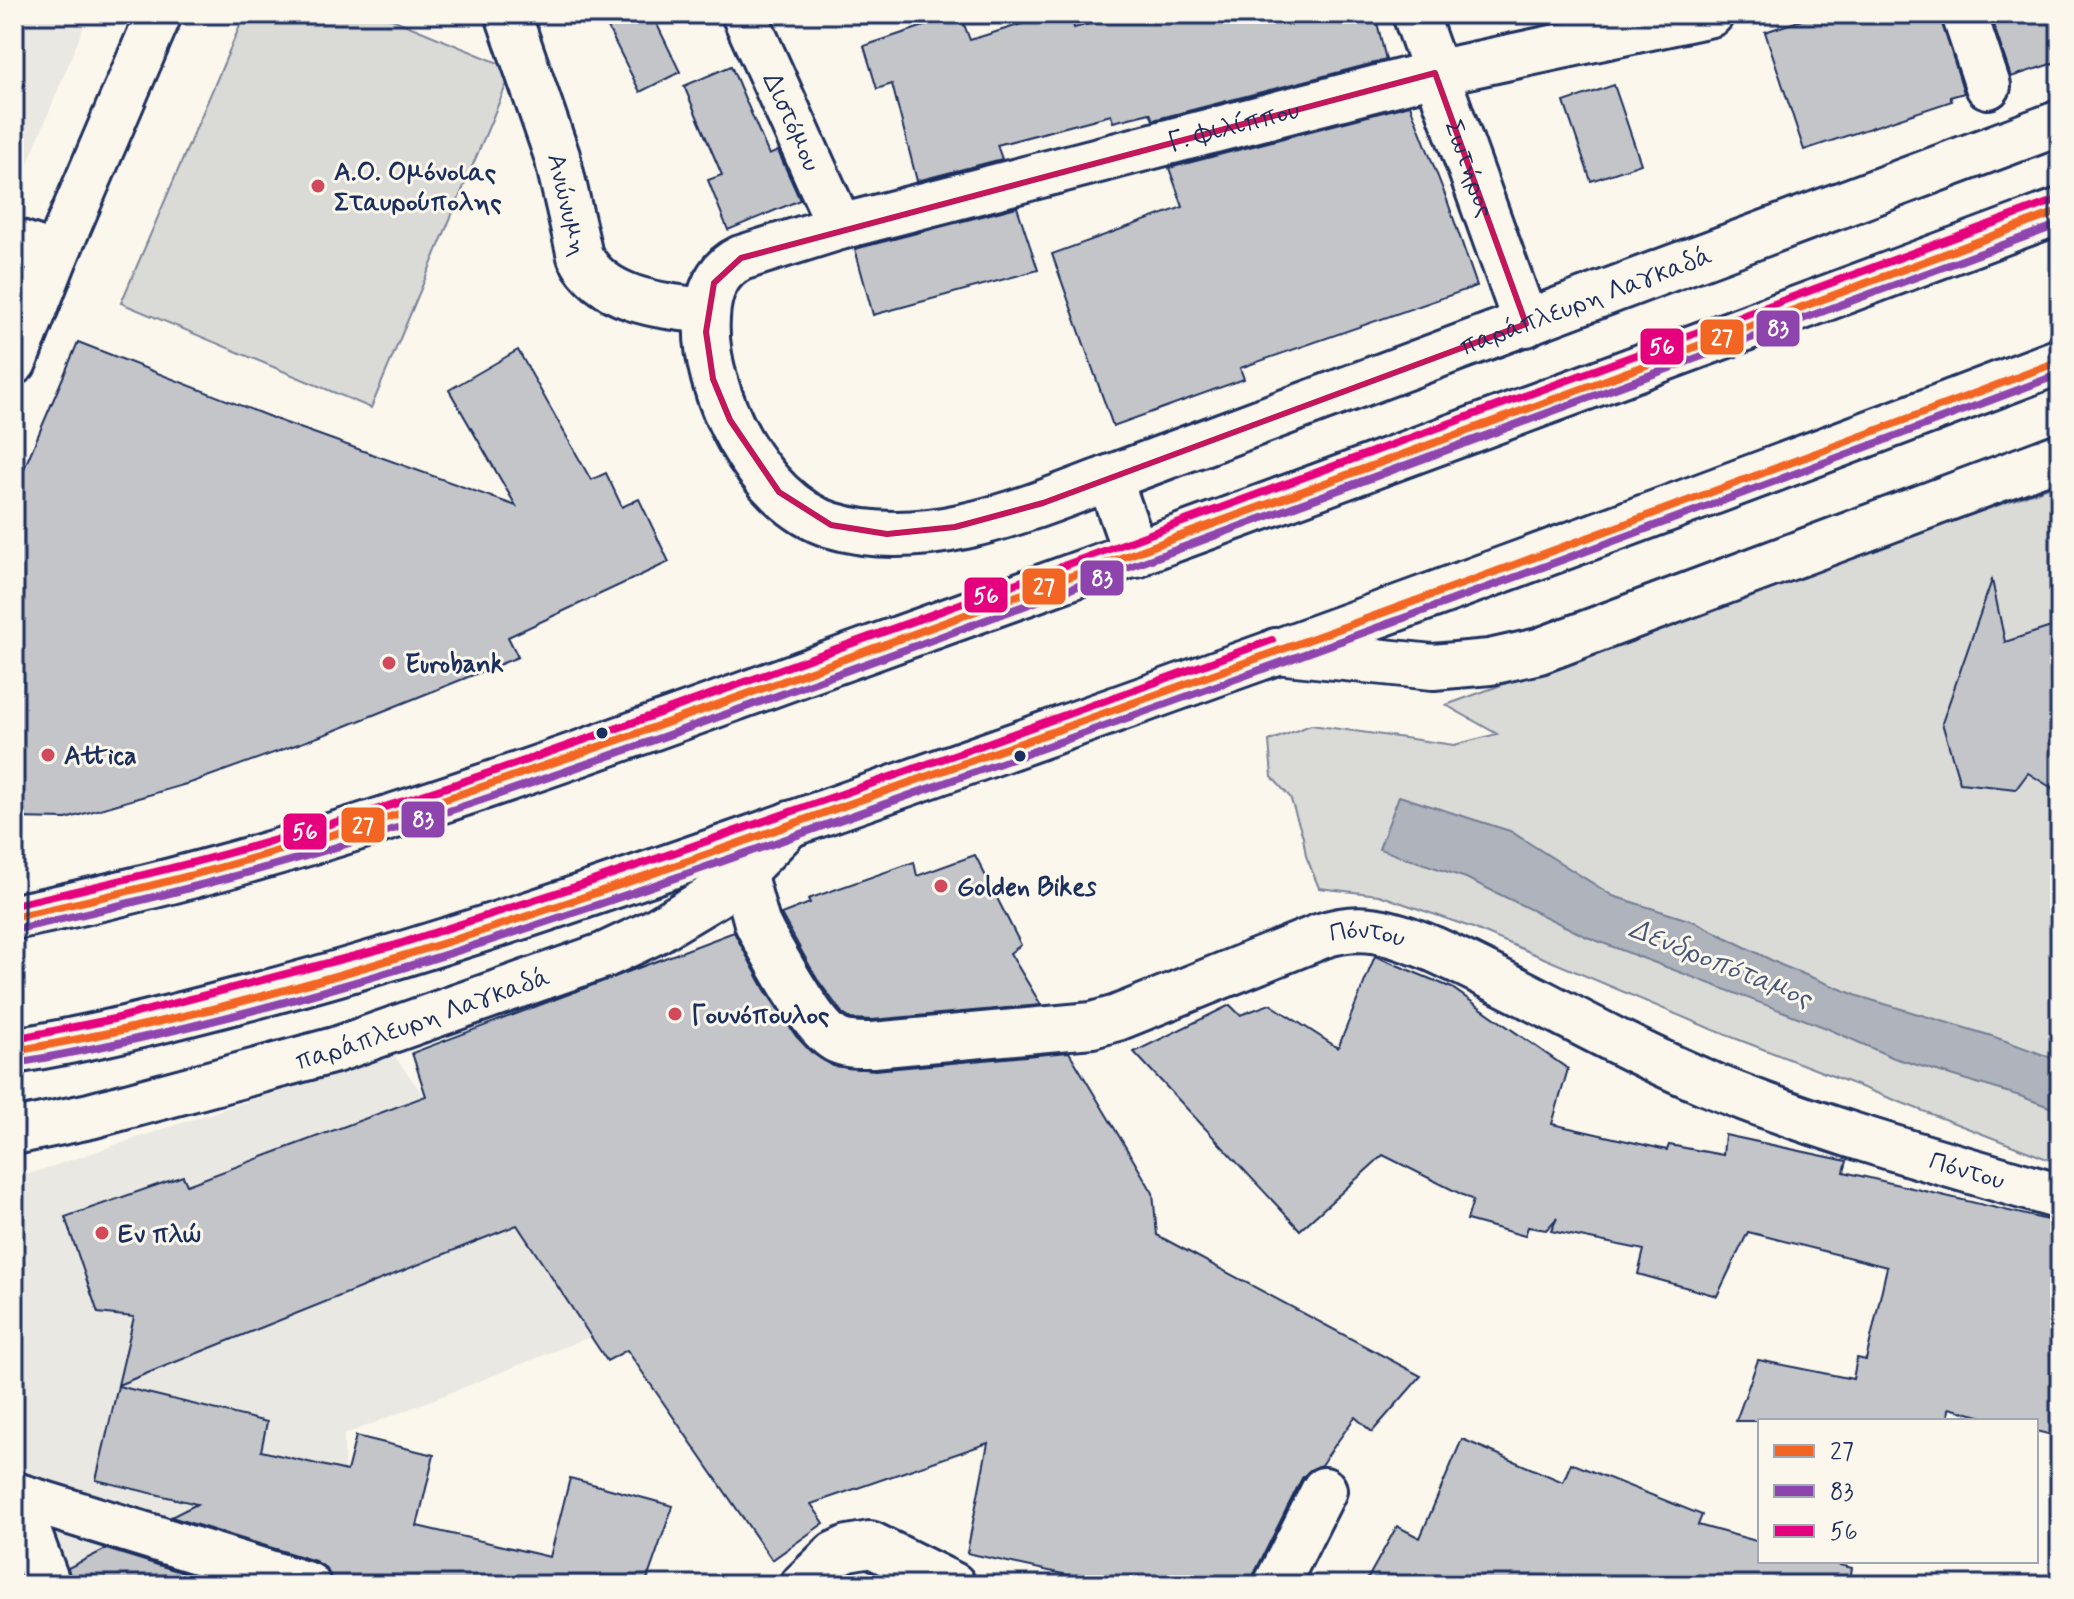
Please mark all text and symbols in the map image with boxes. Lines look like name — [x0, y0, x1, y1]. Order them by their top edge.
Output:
street label: Διστόμου — [754, 68, 828, 177]
street label: Γ. Φιλίππου — [1165, 94, 1303, 160]
street label: Σωτήρος — [1435, 116, 1501, 222]
street label: Ανώνυμη — [538, 150, 594, 260]
place label: Α.Ο. Ομόνοιας Σταυρούπολης — [334, 156, 502, 220]
marker: Α.Ο. Ομόνοιας Σταυρούπολης — [309, 177, 327, 195]
street label: παράπλευρη Λαγκαδά — [1455, 239, 1717, 365]
line badge: 83 — [1755, 309, 1801, 348]
text: 83 — [1767, 316, 1790, 344]
line badge: 27 — [1699, 318, 1745, 356]
text: 27 — [1711, 325, 1733, 353]
line badge: 56 — [1639, 327, 1685, 366]
text: 56 — [1649, 334, 1675, 362]
line badge: 83 — [1079, 559, 1125, 597]
text: 83 — [1091, 566, 1114, 594]
line badge: 27 — [1021, 567, 1067, 606]
text: 27 — [1033, 574, 1055, 602]
line badge: 56 — [963, 576, 1009, 614]
text: 56 — [973, 583, 999, 611]
place label: Eurobank — [405, 648, 504, 682]
marker: Eurobank — [380, 654, 398, 672]
unlabelled marker — [594, 725, 610, 741]
place label: Attica — [64, 740, 137, 774]
marker: Attica — [39, 746, 57, 764]
unlabelled marker — [1012, 748, 1028, 764]
line badge: 83 — [400, 800, 446, 839]
line badge: 27 — [340, 806, 386, 844]
text: 83 — [412, 807, 435, 835]
line badge: 56 — [282, 812, 328, 851]
text: 27 — [352, 813, 374, 841]
text: 56 — [292, 819, 318, 847]
place label: Golden Bikes — [957, 871, 1097, 905]
marker: Golden Bikes — [932, 877, 950, 895]
water label: Δενδροπόταμος — [1623, 911, 1818, 1018]
street label: Πόντου — [1326, 914, 1410, 956]
street label: παράπλευρη Λαγκαδά — [291, 961, 555, 1079]
place label: Γουνόπουλος — [691, 999, 829, 1033]
marker: Γουνόπουλος — [666, 1005, 684, 1023]
street label: Πόντου — [1925, 1145, 2008, 1199]
place label: Εν πλώ — [118, 1218, 201, 1252]
marker: Εν πλώ — [93, 1224, 111, 1242]
legend — [1758, 1419, 2038, 1563]
text: 27 — [1830, 1437, 1854, 1468]
text: 83 — [1830, 1477, 1854, 1508]
text: 56 — [1830, 1517, 1858, 1548]

